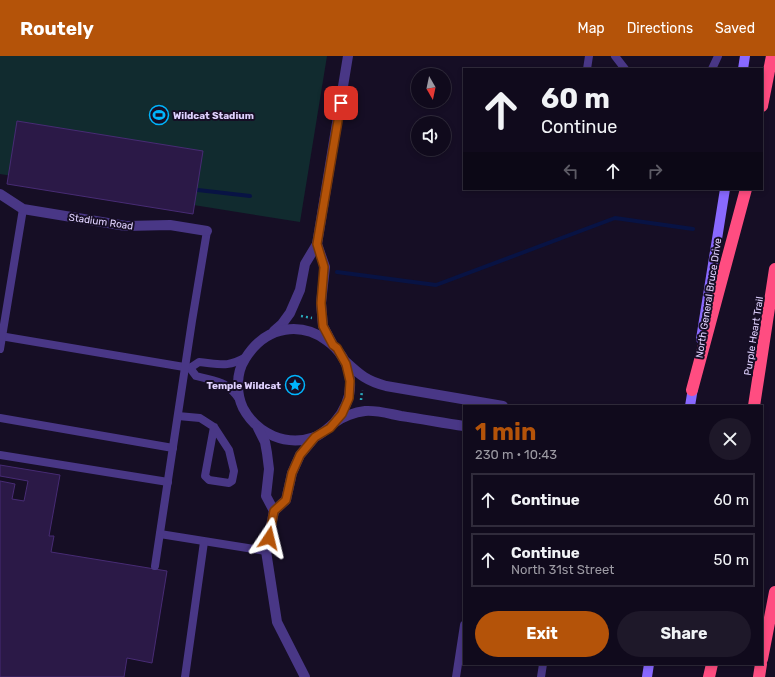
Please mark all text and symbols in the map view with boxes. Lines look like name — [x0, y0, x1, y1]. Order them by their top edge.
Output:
text: Routely — [20, 17, 94, 40]
text: Map — [578, 20, 605, 37]
text: Directions — [627, 20, 693, 37]
text: Saved — [715, 20, 755, 37]
north arrow — [411, 68, 451, 108]
map controls — [411, 68, 451, 156]
text: 60 m — [541, 82, 610, 115]
icon: ahead — [475, 84, 527, 136]
pin — [324, 86, 358, 120]
icon: arrive — [330, 92, 352, 114]
sports icon: Wildcat Stadium — [148, 104, 170, 126]
place label: Wildcat Stadium — [173, 110, 254, 122]
button: sound — [411, 116, 451, 156]
text: Continue — [541, 116, 617, 138]
icon: left — [560, 160, 582, 182]
icon: ahead — [602, 160, 624, 182]
icon: right — [644, 160, 666, 182]
street label: Stadium Road — [68, 212, 134, 232]
street label: North General Bruce Drive — [694, 237, 724, 359]
street label: Purple Heart Trail — [742, 296, 766, 377]
place icon: Temple Wildcat — [284, 374, 306, 396]
place label: Temple Wildcat — [207, 380, 281, 392]
text: 1 min — [475, 418, 536, 446]
button: close — [709, 418, 751, 460]
text: 230 m · 10:43 — [475, 447, 557, 462]
icon: ahead — [477, 489, 499, 511]
text: Continue — [511, 491, 580, 509]
text: 60 m — [713, 491, 749, 509]
position arrow — [248, 517, 290, 559]
text: Continue — [511, 544, 580, 562]
icon: ahead — [477, 549, 499, 571]
text: 50 m — [714, 551, 749, 569]
text: North 31st Street — [511, 562, 614, 577]
button: Exit — [475, 611, 609, 657]
button: Share — [617, 611, 751, 657]

